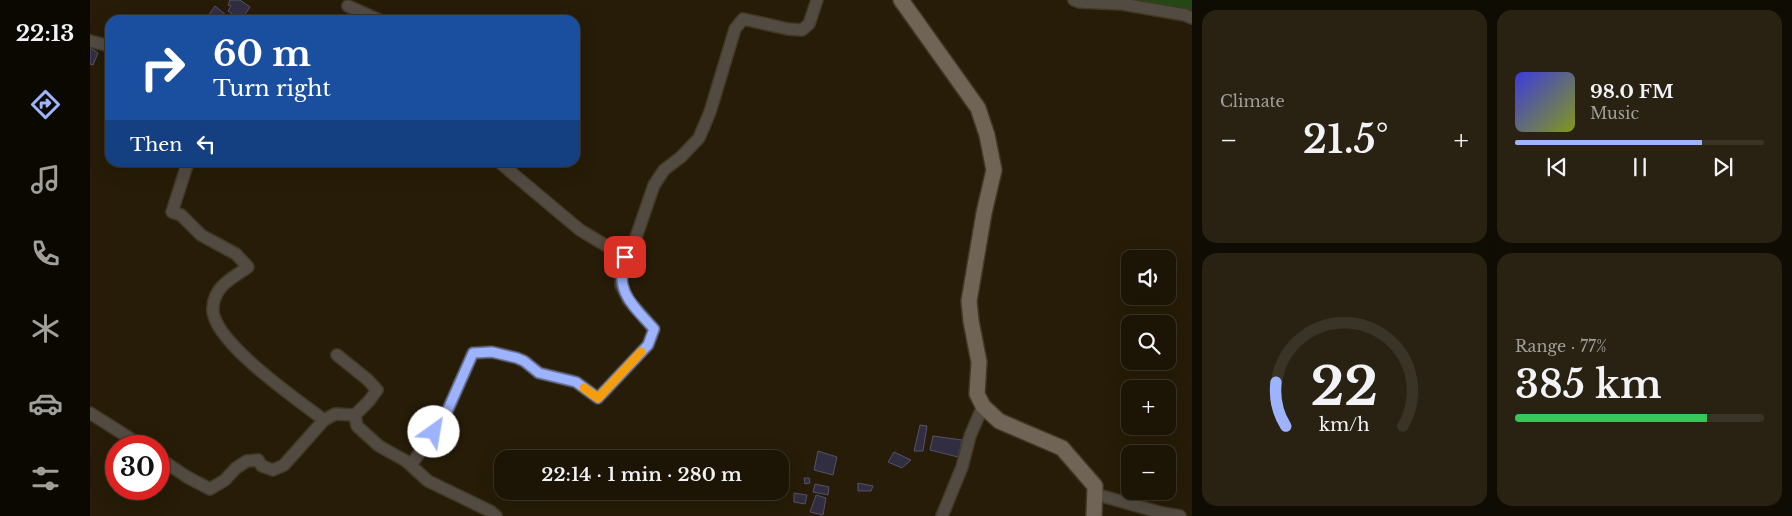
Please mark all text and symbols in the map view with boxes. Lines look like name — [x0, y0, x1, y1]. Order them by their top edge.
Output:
text: 22:13 — [16, 20, 74, 47]
text: 60 m — [213, 32, 311, 75]
icon: right — [130, 35, 195, 100]
text: Turn right — [213, 75, 331, 102]
text: 98.0 FM — [1590, 80, 1674, 103]
icon: directions — [28, 87, 63, 122]
text: Climate — [1220, 91, 1285, 111]
text: Music — [1590, 103, 1639, 123]
text: 21.5° — [1303, 116, 1389, 163]
text: − — [1220, 123, 1238, 158]
text: + — [1454, 123, 1469, 158]
icon: left — [192, 130, 220, 158]
text: Then — [130, 133, 182, 156]
icon: previous — [1543, 153, 1571, 181]
icon: pause — [1626, 153, 1654, 181]
icon: next — [1709, 153, 1737, 181]
icon: music — [28, 162, 63, 197]
icon: phone — [28, 236, 63, 271]
pin — [604, 236, 646, 278]
icon: arrive — [611, 243, 639, 271]
map controls — [1121, 250, 1176, 500]
button: sound — [1121, 250, 1176, 305]
icon: climate — [28, 311, 63, 346]
button: search — [1121, 315, 1176, 370]
text: Range · 77% — [1515, 336, 1607, 356]
text: 22 — [1311, 355, 1378, 419]
text: 385 km — [1515, 361, 1662, 408]
button: + — [1121, 380, 1176, 435]
icon: car — [28, 386, 63, 421]
position arrow — [407, 405, 459, 457]
text: km/h — [1319, 414, 1370, 436]
speed limit sign: 30 — [105, 435, 170, 500]
button: − — [1121, 445, 1176, 500]
icon: filters — [28, 461, 63, 496]
text: 22:14 · 1 min · 280 m — [541, 463, 742, 486]

